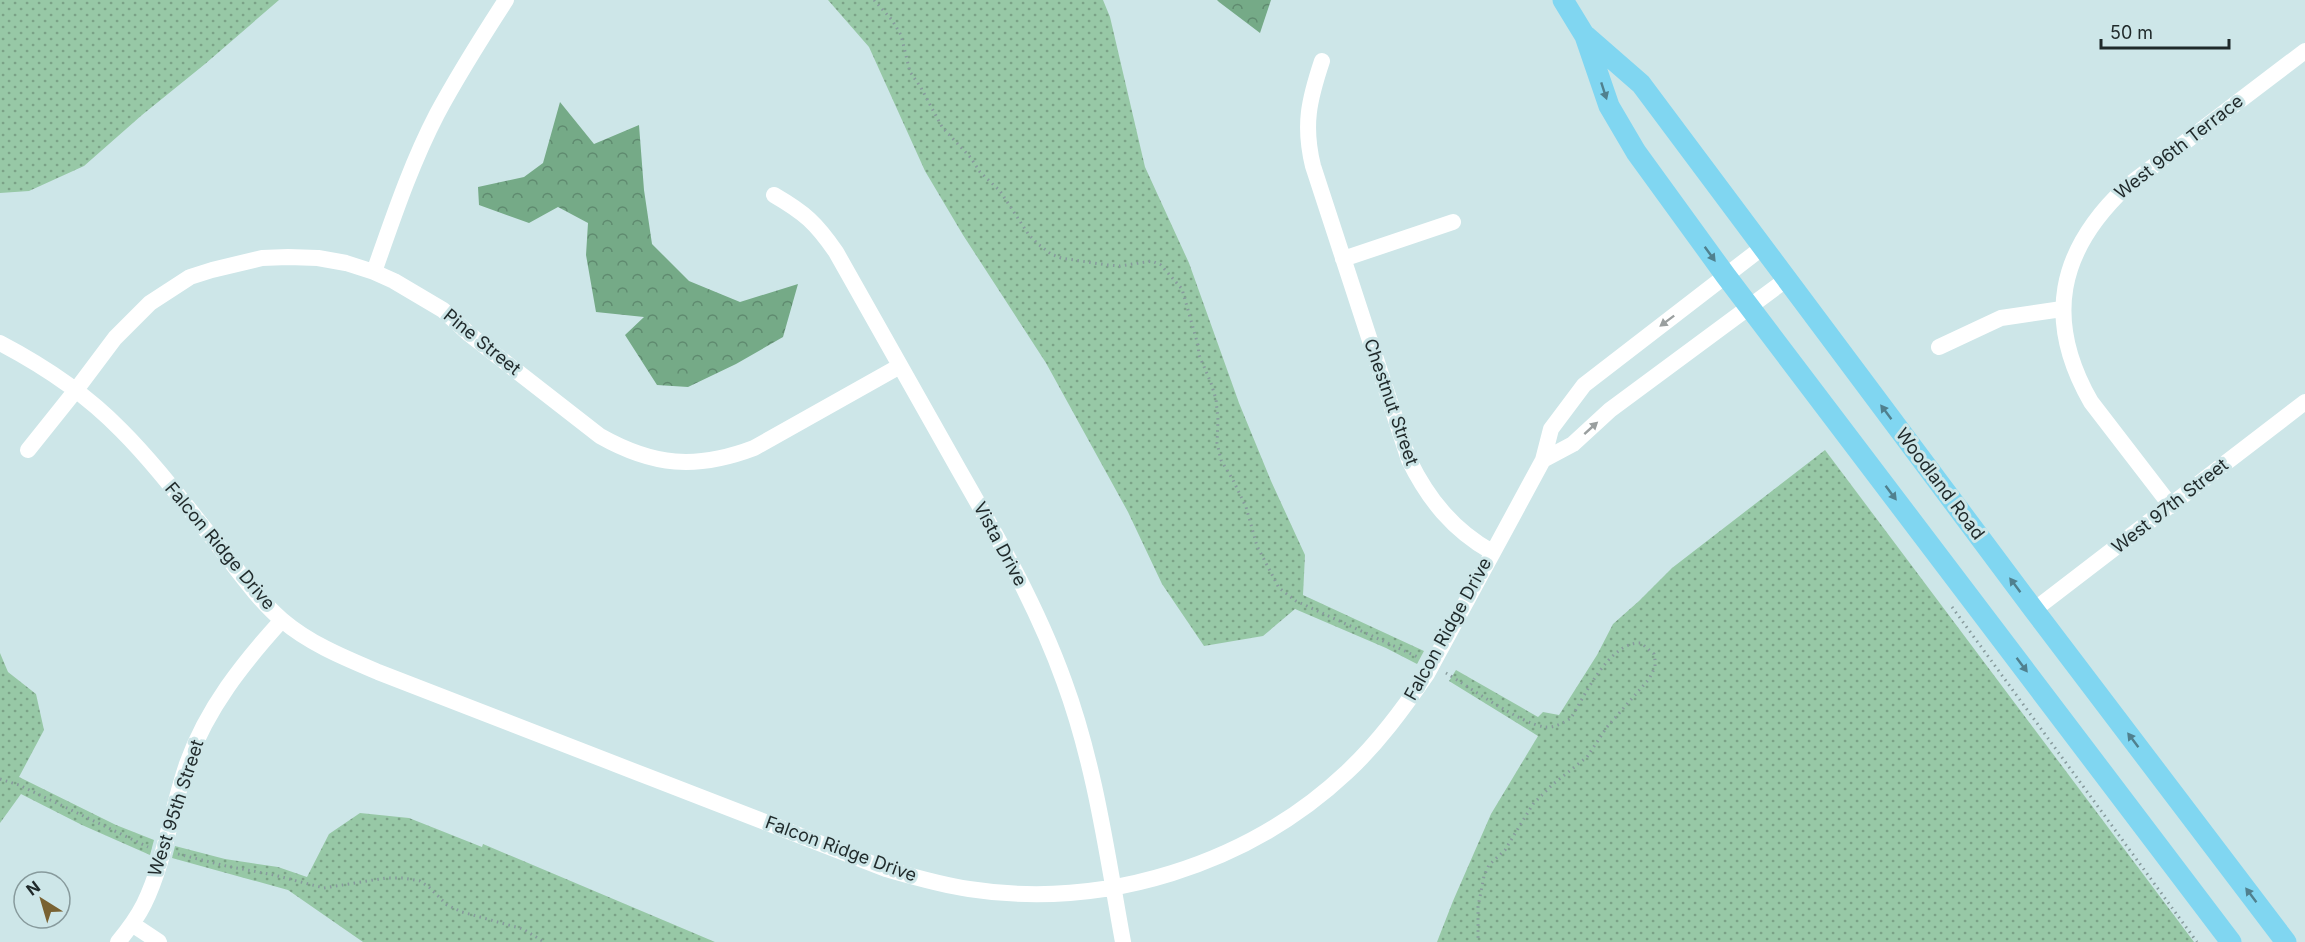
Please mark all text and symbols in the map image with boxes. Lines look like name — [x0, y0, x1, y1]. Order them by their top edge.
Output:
scale bar — [2101, 12, 2228, 50]
text: 50 m — [2110, 22, 2153, 43]
one-way arrow — [1599, 82, 1609, 100]
street label: West 96th Terrace — [2110, 90, 2247, 203]
one-way arrow — [1704, 246, 1716, 261]
street label: Pine Street — [440, 304, 525, 379]
one-way arrow — [1659, 315, 1674, 327]
street label: Chestnut Street — [1360, 336, 1423, 468]
one-way arrow — [1880, 404, 1892, 419]
one-way arrow — [1583, 422, 1598, 435]
street label: Woodland Road — [1892, 424, 1989, 544]
street label: West 97th Street — [2108, 454, 2232, 557]
street label: Falcon Ridge Drive — [161, 478, 280, 614]
one-way arrow — [1885, 485, 1898, 501]
street label: Vista Drive — [970, 498, 1031, 589]
street label: Falcon Ridge Drive — [1400, 554, 1495, 704]
one-way arrow — [2009, 577, 2021, 593]
one-way arrow — [2015, 657, 2028, 673]
one-way arrow — [2126, 732, 2139, 748]
street label: West 95th Street — [144, 737, 208, 879]
street label: Falcon Ridge Drive — [763, 811, 920, 886]
north arrow — [12, 870, 72, 930]
text: N — [22, 876, 44, 900]
one-way arrow — [2245, 888, 2257, 903]

